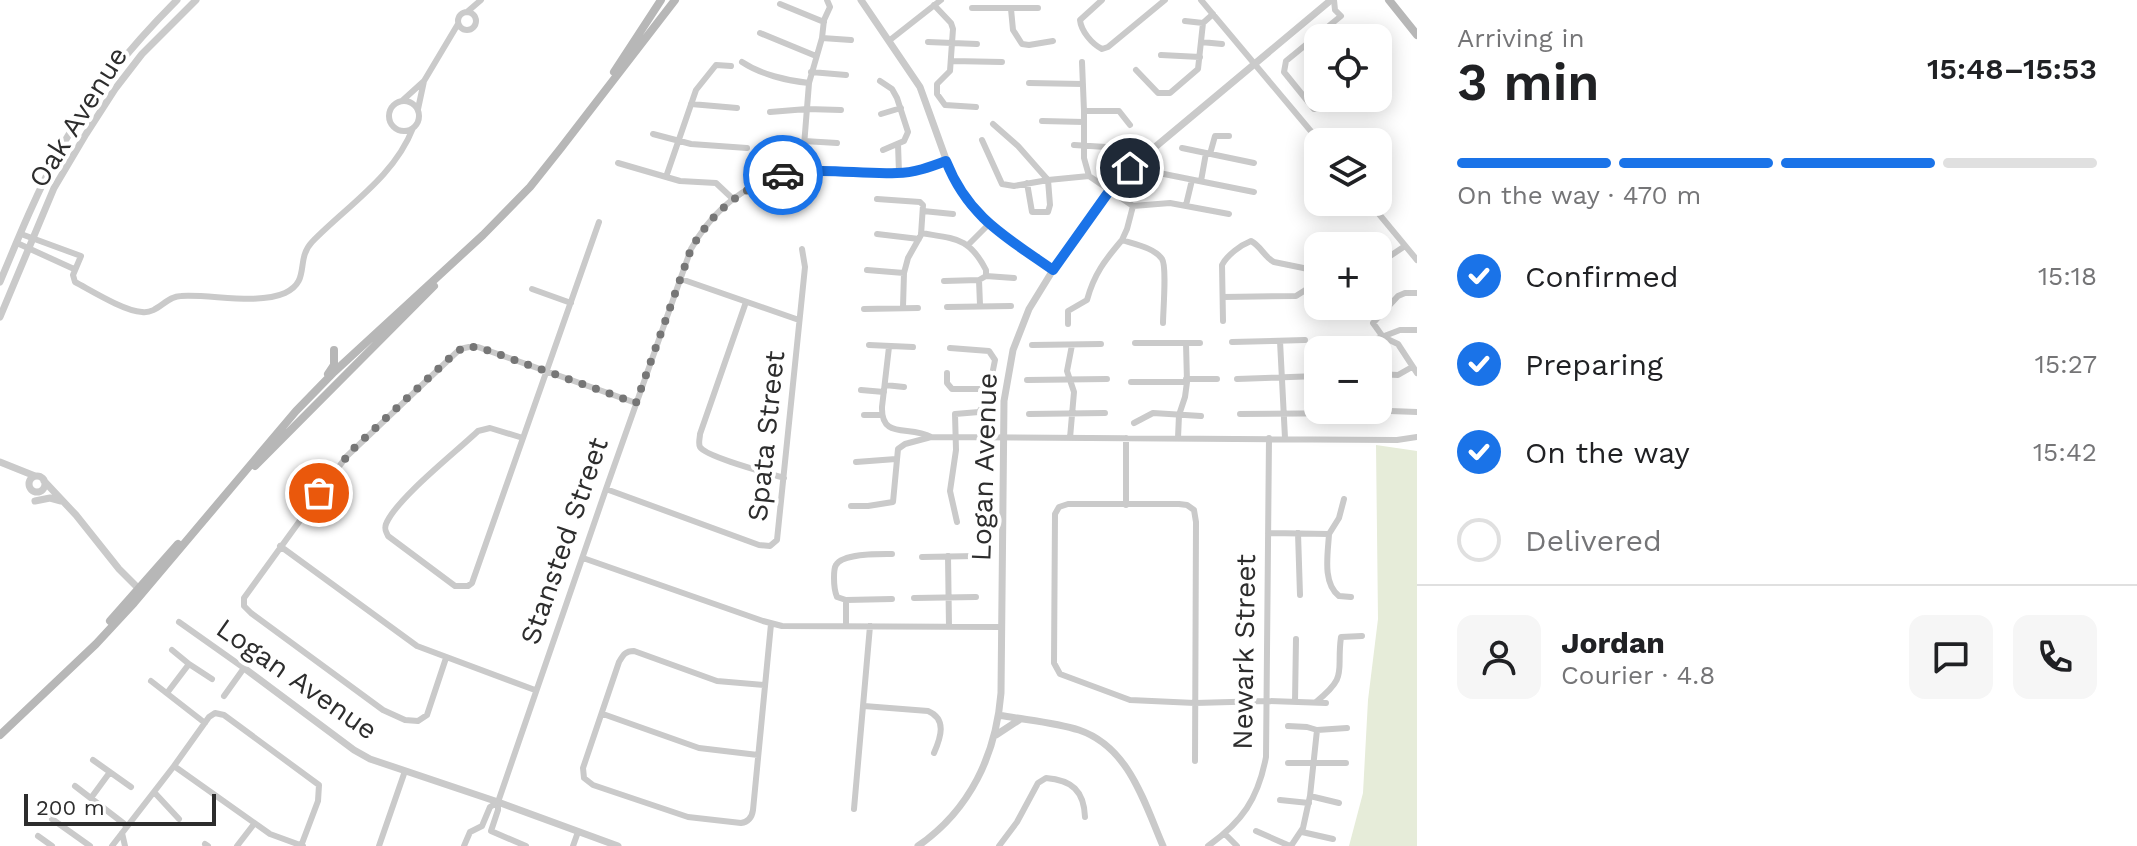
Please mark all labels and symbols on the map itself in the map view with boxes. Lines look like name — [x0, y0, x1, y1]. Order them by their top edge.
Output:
street label: Oak Avenue — [22, 41, 134, 193]
pin — [1096, 134, 1164, 202]
courier — [743, 135, 823, 215]
street label: Spata Street — [741, 349, 791, 523]
street label: Logan Avenue — [964, 372, 1004, 562]
street label: Stansted Street — [513, 433, 615, 649]
pin — [285, 459, 353, 527]
street label: Newark Street — [1226, 554, 1262, 750]
street label: Logan Avenue — [210, 611, 384, 747]
scale bar — [24, 790, 216, 826]

